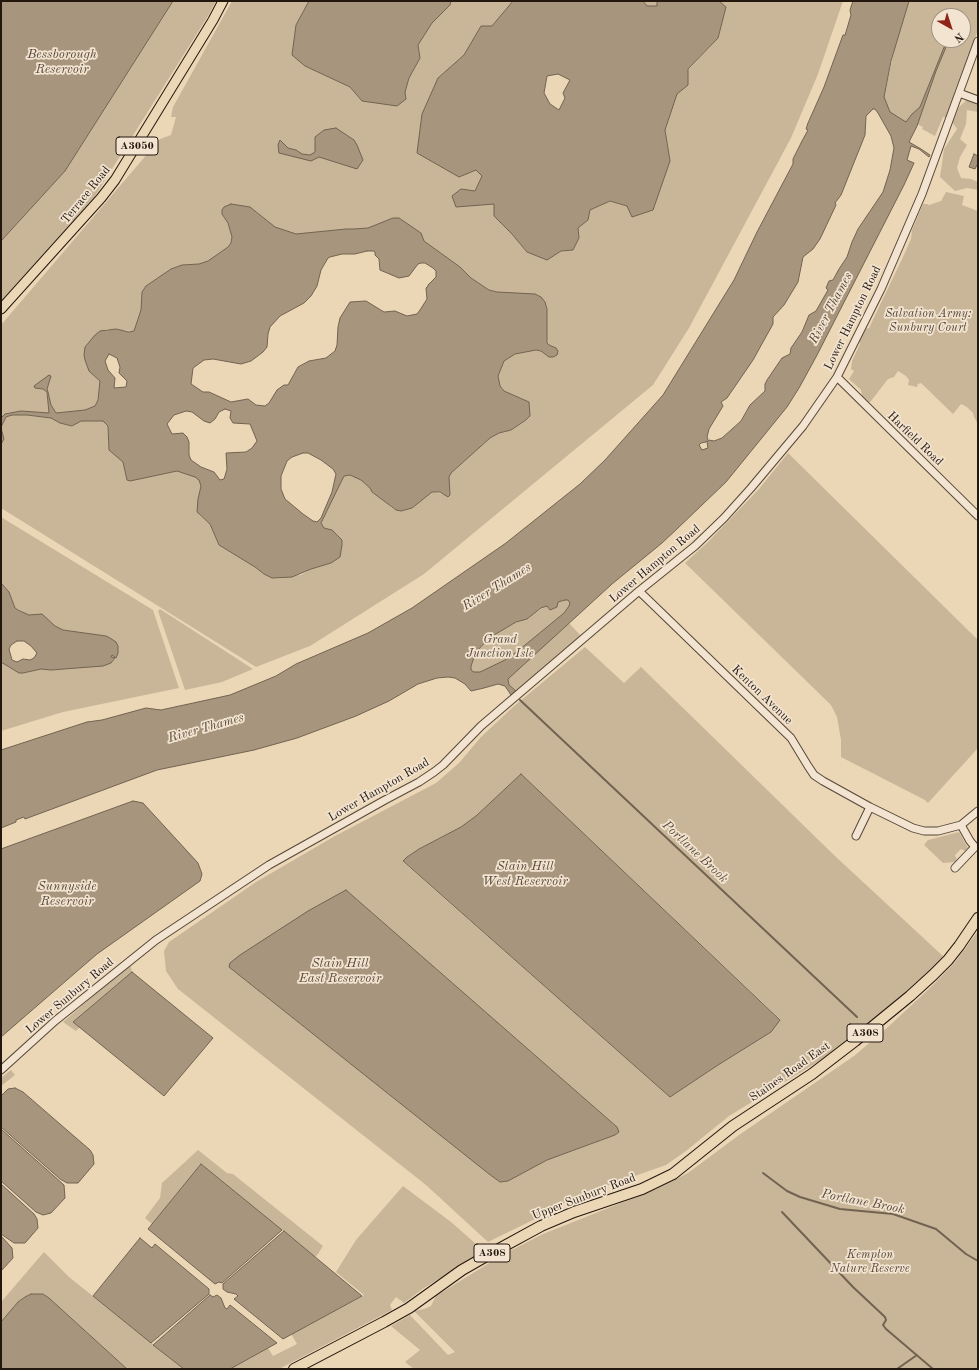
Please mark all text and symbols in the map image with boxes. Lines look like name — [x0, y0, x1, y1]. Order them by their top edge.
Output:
north arrow — [931, 8, 971, 48]
text: N — [952, 30, 965, 44]
water label: Bessborough Reservoir — [27, 47, 97, 78]
road number: A3050 — [116, 137, 158, 155]
street label: Terrace Road — [58, 163, 114, 227]
street label: Lower Hampton Road — [821, 264, 885, 372]
water label: River Thames — [806, 270, 856, 346]
park label: Salvation Army: Sunbury Court — [885, 307, 971, 335]
street label: Harfield Road — [884, 409, 946, 469]
street label: Lower Hampton Road — [607, 522, 703, 606]
water label: River Thames — [460, 560, 534, 614]
park label: Grand Junction Isle — [466, 633, 534, 661]
street label: Kenton Avenue — [729, 662, 795, 728]
water label: River Thames — [166, 710, 246, 746]
street label: Lower Hampton Road — [326, 755, 432, 825]
water label: Portlane Brook — [659, 818, 731, 886]
water label: Stain Hill West Reservoir — [482, 859, 568, 890]
water label: Sunnyside Reservoir — [37, 879, 97, 910]
street label: Lower Sunbury Road — [23, 955, 117, 1037]
water label: Stain Hill East Reservoir — [299, 956, 381, 987]
road number: A308 — [847, 1024, 883, 1042]
street label: Staines Road East — [747, 1039, 833, 1105]
street label: Upper Sunbury Road — [530, 1171, 638, 1223]
water label: Portlane Brook — [820, 1186, 906, 1218]
road number: A308 — [474, 1244, 510, 1262]
park label: Kempton Nature Reserve — [830, 1248, 910, 1276]

